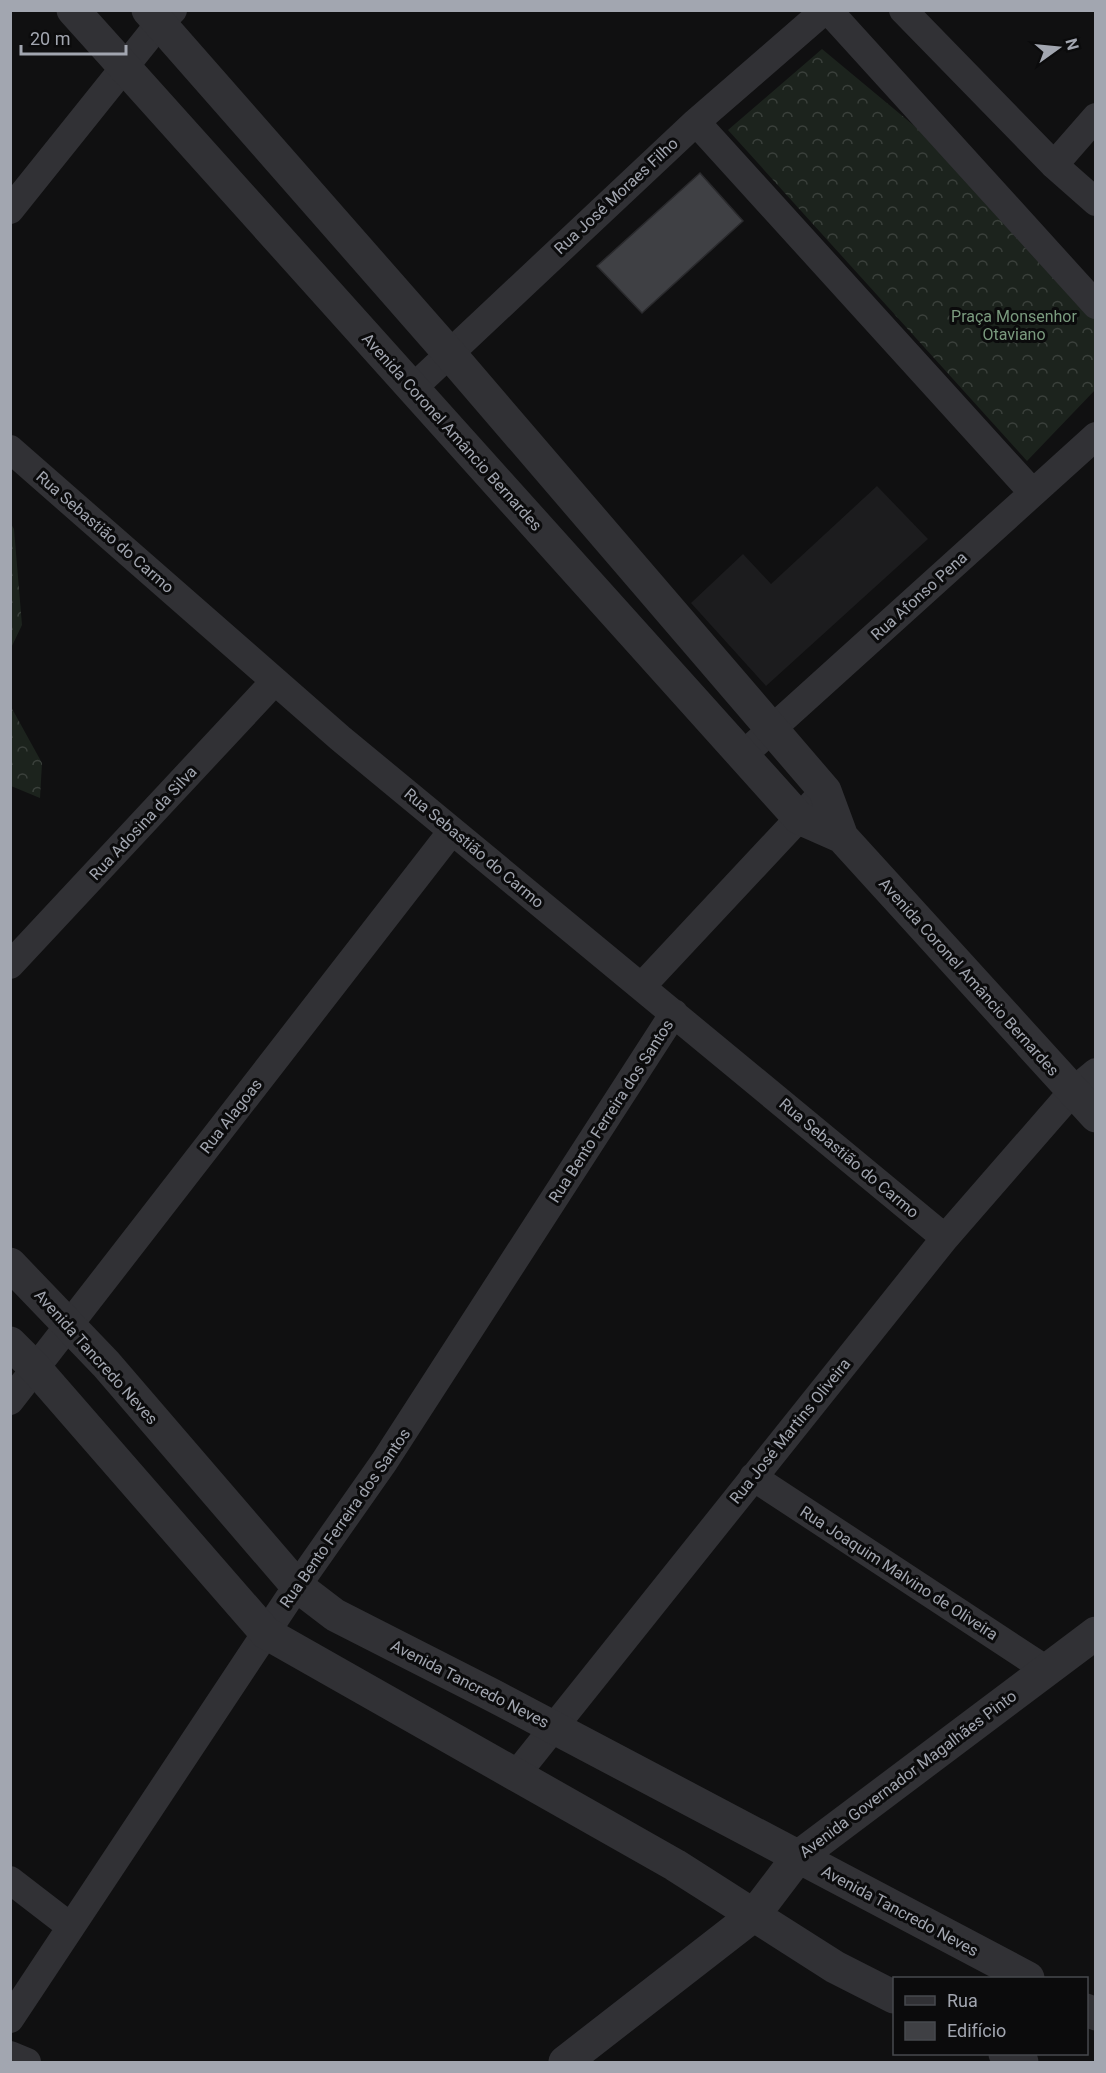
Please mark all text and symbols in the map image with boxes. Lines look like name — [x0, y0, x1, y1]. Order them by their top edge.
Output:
scale bar — [21, 18, 126, 56]
north arrow — [1028, 18, 1088, 78]
text: 20 m — [30, 28, 70, 49]
text: N — [1061, 36, 1083, 52]
street label: Rua José Moraes Filho — [550, 134, 682, 258]
park label: Praça Monsenhor Otaviano — [951, 307, 1077, 344]
street label: Avenida Coronel Amâncio Bernardes — [358, 329, 546, 535]
street label: Rua Sebastião do Carmo — [32, 467, 178, 597]
street label: Rua Afonso Pena — [867, 548, 971, 644]
street label: Rua Adosina da Silva — [85, 762, 201, 884]
street label: Rua Sebastião do Carmo — [400, 784, 548, 912]
street label: Avenida Coronel Amâncio Bernardes — [875, 874, 1063, 1080]
street label: Rua Bento Ferreira dos Santos — [545, 1016, 677, 1206]
street label: Rua Alagoas — [196, 1075, 266, 1157]
street label: Rua Sebastião do Carmo — [775, 1094, 923, 1222]
street label: Avenida Tancredo Neves — [30, 1286, 162, 1428]
street label: Rua José Martins Oliveira — [726, 1355, 854, 1507]
street label: Rua Bento Ferreira dos Santos — [276, 1425, 414, 1611]
street label: Rua Joaquim Malvino de Oliveira — [797, 1502, 1001, 1644]
street label: Avenida Tancredo Neves — [388, 1636, 552, 1732]
street label: Avenida Governador Magalhães Pinto — [796, 1686, 1020, 1862]
street label: Avenida Tancredo Neves — [818, 1862, 982, 1960]
legend — [893, 1977, 1088, 2055]
text: Rua — [947, 1990, 978, 2011]
text: Edifício — [947, 2020, 1006, 2041]

